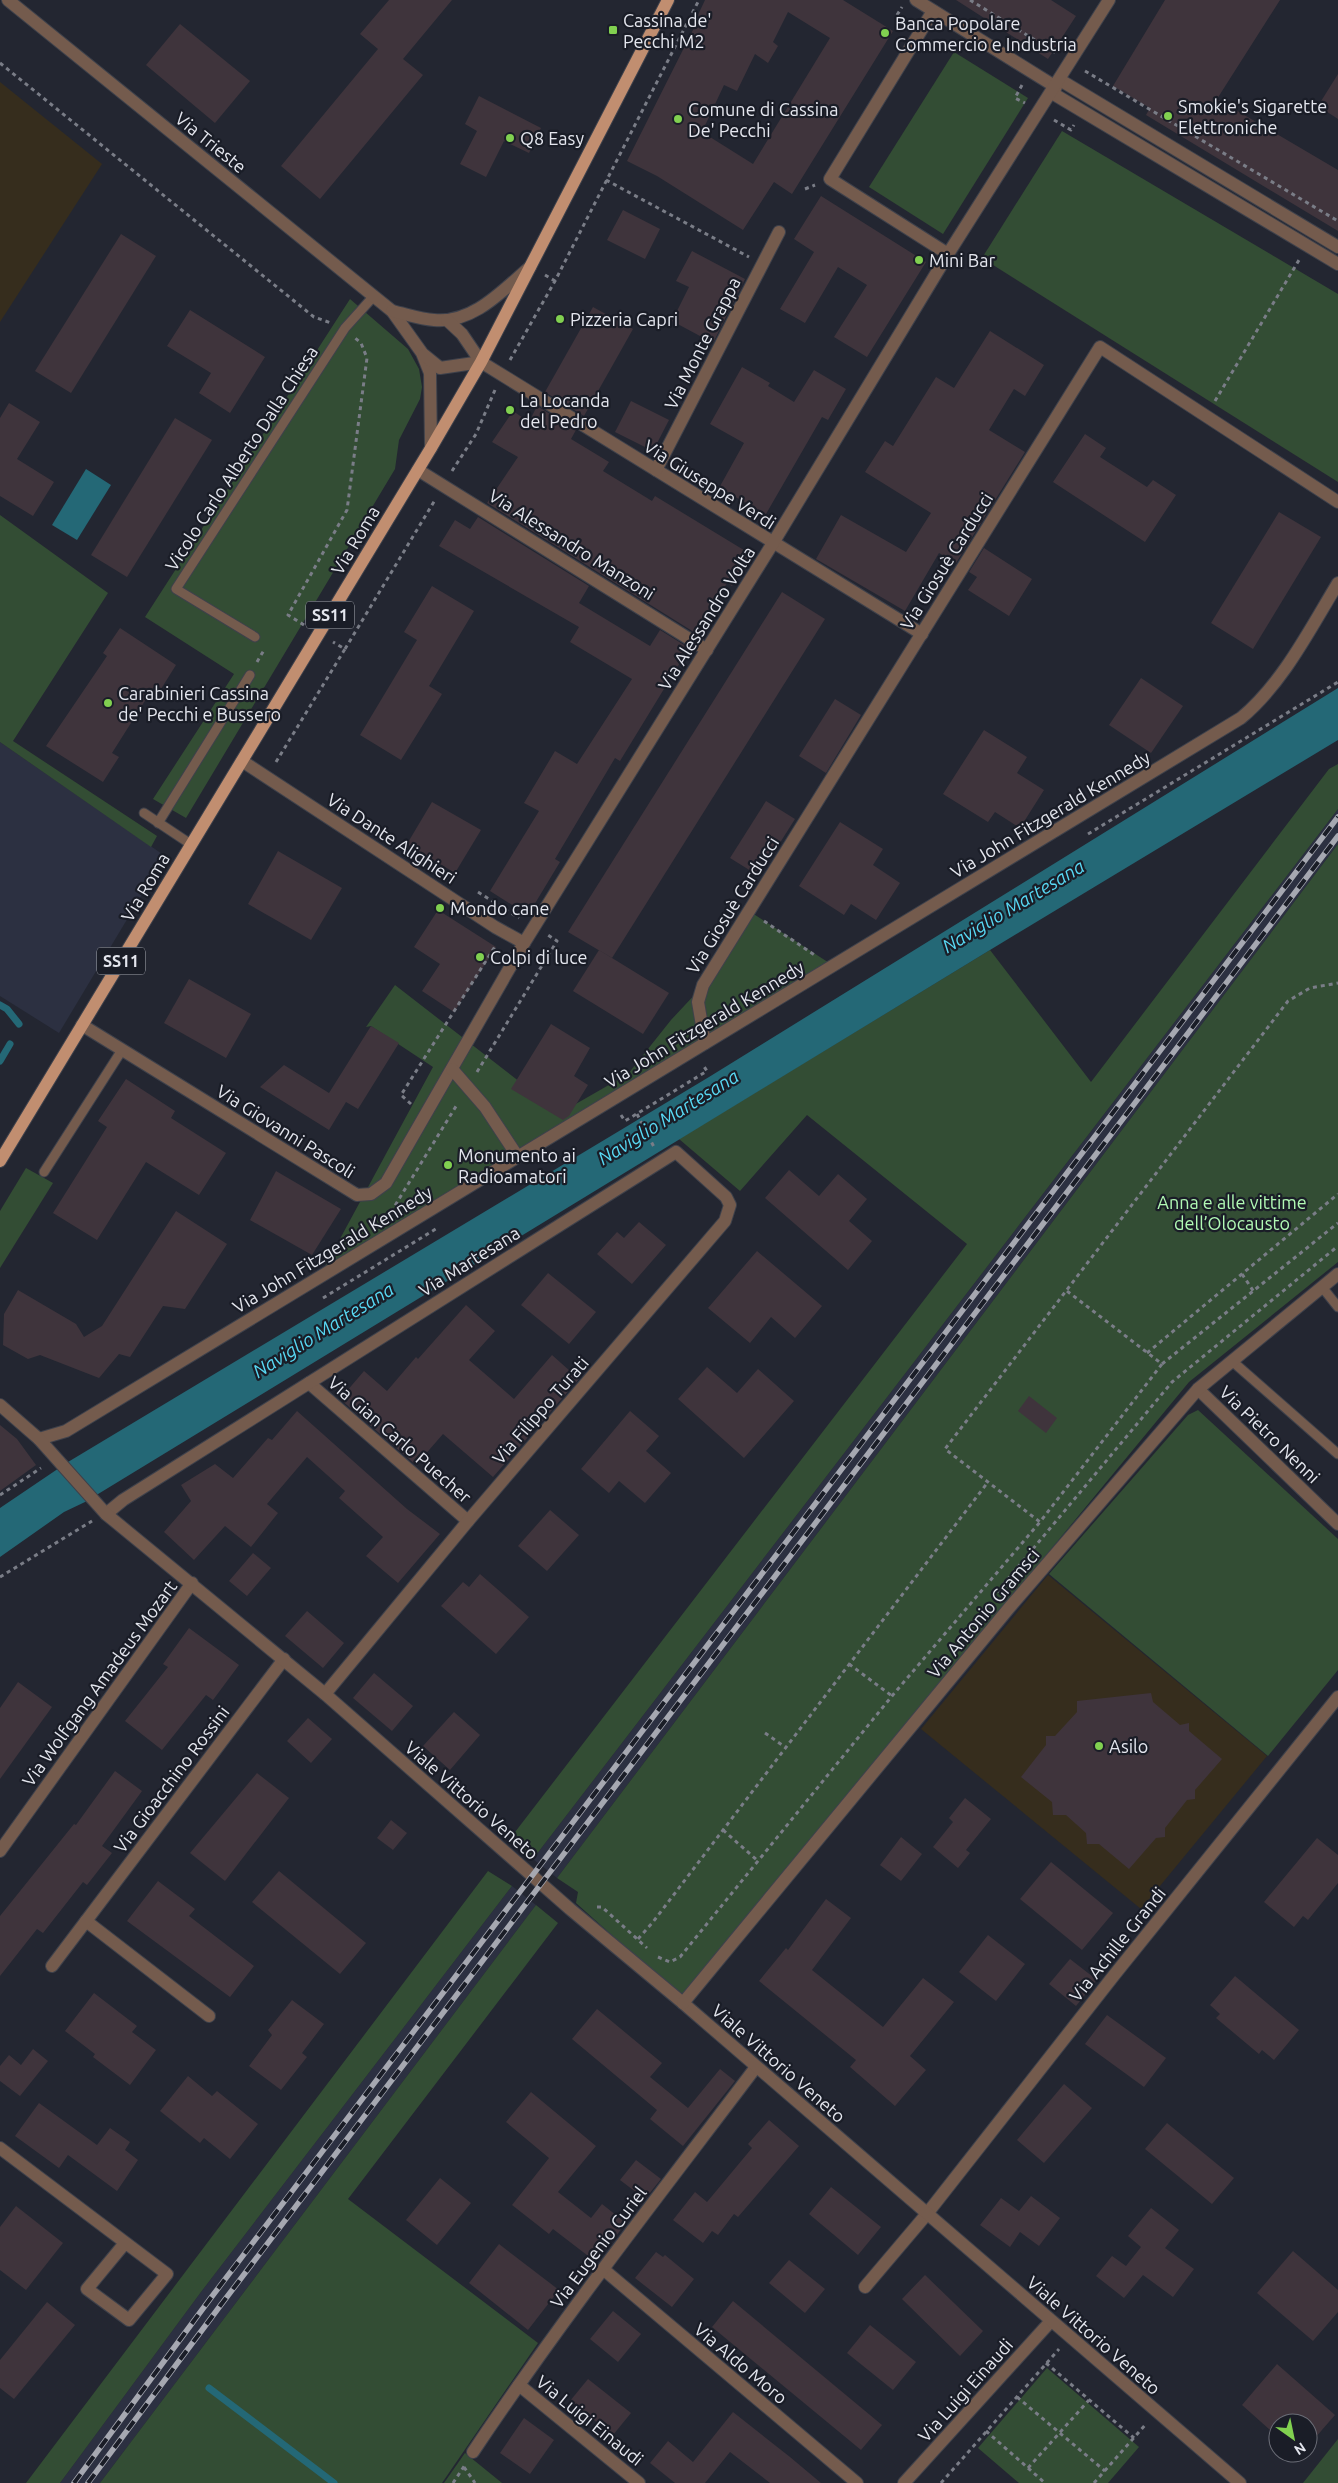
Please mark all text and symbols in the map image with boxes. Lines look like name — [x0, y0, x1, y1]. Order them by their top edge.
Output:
place label: Cassina de' Pecchi M2 — [623, 10, 712, 51]
place label: Banca Popolare Commercio e Industria — [895, 13, 1077, 54]
marker: Cassina de' Pecchi M2 — [607, 24, 619, 36]
marker: Banca Popolare Commercio e Industria — [879, 27, 891, 39]
place label: Smokie's Sigarette Elettroniche — [1178, 96, 1327, 137]
place label: Comune di Cassina De' Pecchi — [688, 99, 839, 140]
street label: Via Trieste — [172, 107, 250, 177]
marker: Smokie's Sigarette Elettroniche — [1162, 110, 1174, 122]
marker: Comune di Cassina De' Pecchi — [672, 113, 684, 125]
place label: Q8 Easy — [520, 128, 584, 149]
marker: Q8 Easy — [504, 132, 516, 144]
place label: Mini Bar — [929, 250, 995, 270]
marker: Mini Bar — [913, 254, 925, 266]
street label: Via Monte Grappa — [660, 274, 744, 412]
place label: Pizzeria Capri — [570, 309, 678, 329]
marker: Pizzeria Capri — [554, 313, 566, 325]
street label: Vicolo Carlo Alberto Dalla Chiesa — [161, 342, 321, 574]
place label: La Locanda del Pedro — [520, 390, 610, 431]
marker: La Locanda del Pedro — [504, 404, 516, 416]
street label: Via Giuseppe Verdi — [640, 435, 780, 533]
street label: Via Alessandro Manzoni — [485, 485, 659, 603]
street label: Via Giosuè Carducci — [896, 489, 996, 633]
street label: Via Roma — [327, 502, 383, 578]
street label: Via Alessandro Volta — [654, 542, 758, 694]
road number: SS11 — [306, 602, 354, 628]
place label: Carabinieri Cassina de' Pecchi e Bussero — [118, 683, 281, 724]
marker: Carabinieri Cassina de' Pecchi e Bussero — [102, 697, 114, 709]
street label: Via John Fitzgerald Kennedy — [947, 746, 1154, 882]
street label: Via Dante Alighieri — [324, 789, 460, 887]
street label: Via Giosuè Carducci — [682, 833, 782, 977]
street label: Via Roma — [117, 849, 173, 925]
water label: Naviglio Martesana — [938, 855, 1088, 957]
place label: Mondo cane — [450, 898, 549, 918]
marker: Mondo cane — [434, 902, 446, 914]
place label: Colpi di luce — [490, 947, 588, 967]
road number: SS11 — [97, 948, 145, 974]
marker: Colpi di luce — [474, 951, 486, 963]
street label: Via John Fitzgerald Kennedy — [601, 956, 808, 1092]
water label: Naviglio Martesana — [594, 1065, 742, 1169]
street label: Via Giovanni Pascoli — [213, 1080, 359, 1182]
place label: Monumento ai Radioamatori — [458, 1145, 576, 1186]
marker: Monumento ai Radioamatori — [442, 1159, 454, 1171]
street label: Via John Fitzgerald Kennedy — [229, 1181, 436, 1317]
park label: Anna e alle vittime dell’Olocausto — [1157, 1192, 1307, 1233]
street label: Via Martesana — [415, 1222, 523, 1300]
water label: Naviglio Martesana — [249, 1278, 397, 1382]
street label: Via Filippo Turati — [488, 1352, 592, 1468]
street label: Via Gian Carlo Puecher — [325, 1372, 476, 1507]
street label: Via Pietro Nenni — [1216, 1381, 1324, 1487]
street label: Via Antonio Gramsci — [923, 1544, 1043, 1682]
street label: Via Wolfgang Amadeus Mozart — [18, 1576, 180, 1790]
street label: Via Gioacchino Rossini — [109, 1702, 233, 1856]
place label: Asilo — [1109, 1736, 1148, 1756]
street label: Viale Vittorio Veneto — [401, 1737, 543, 1863]
marker: Asilo — [1093, 1740, 1105, 1752]
street label: Via Achille Grandi — [1065, 1883, 1169, 2005]
street label: Viale Vittorio Veneto — [708, 2000, 850, 2126]
street label: Via Eugenio Curiel — [546, 2182, 650, 2312]
street label: Viale Vittorio Veneto — [1023, 2272, 1165, 2398]
street label: Via Aldo Moro — [691, 2318, 791, 2408]
street label: Via Luigi Einaudi — [914, 2334, 1016, 2446]
street label: Via Luigi Einaudi — [533, 2371, 647, 2469]
north arrow — [1268, 2413, 1318, 2463]
text: N — [1291, 2439, 1309, 2458]

